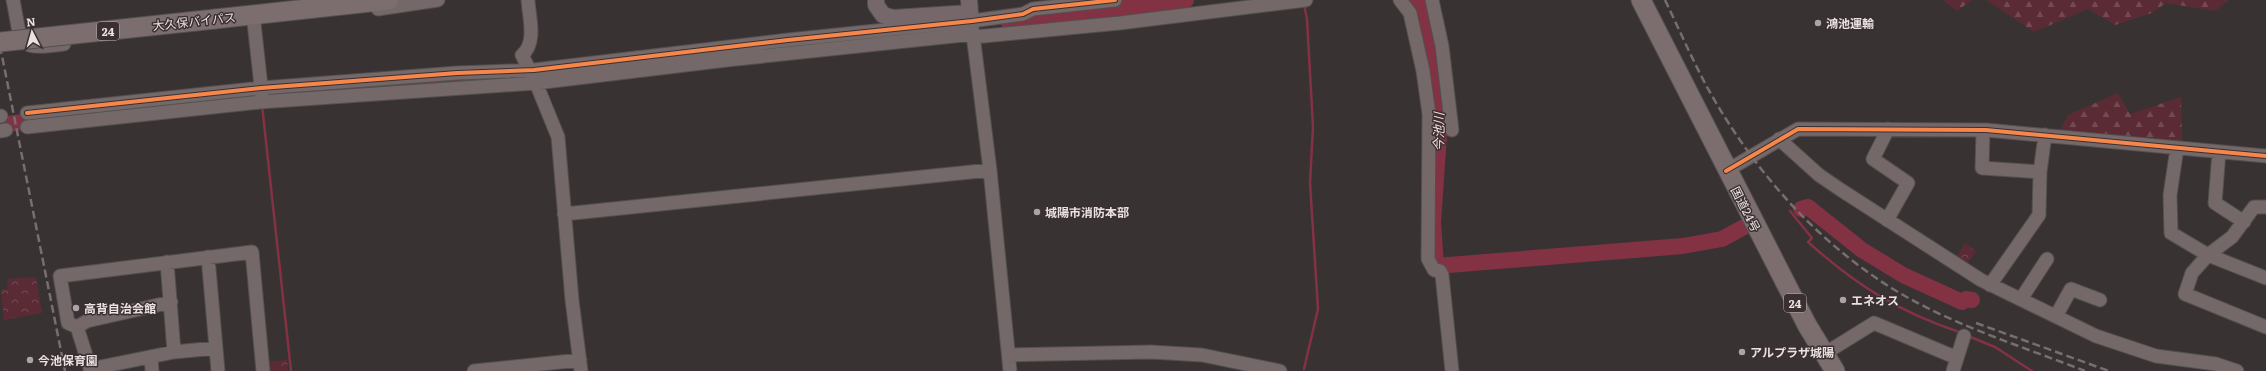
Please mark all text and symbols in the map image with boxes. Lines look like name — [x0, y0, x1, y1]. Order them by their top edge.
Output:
street label: 大久保バイパス — [151, 8, 237, 34]
north arrow — [12, 12, 52, 52]
text: N — [25, 13, 36, 29]
place label: 鴻池運輸 — [1826, 14, 1874, 32]
marker: 鴻池運輸 — [1813, 18, 1823, 28]
road number: 24 — [97, 22, 119, 40]
water label: 今池川 — [1428, 110, 1448, 152]
street label: 国道24号 — [1727, 183, 1765, 235]
place label: 城陽市消防本部 — [1045, 203, 1129, 221]
marker: 城陽市消防本部 — [1032, 207, 1042, 217]
place label: エネオス — [1851, 291, 1899, 309]
road number: 24 — [1784, 294, 1806, 312]
marker: エネオス — [1838, 295, 1848, 305]
place label: 高背自治会館 — [84, 299, 156, 317]
marker: 高背自治会館 — [71, 303, 81, 313]
place label: アルプラザ城陽 — [1750, 343, 1834, 361]
marker: アルプラザ城陽 — [1737, 347, 1747, 357]
place label: 今池保育園 — [38, 351, 98, 369]
marker: 今池保育園 — [25, 355, 35, 365]

